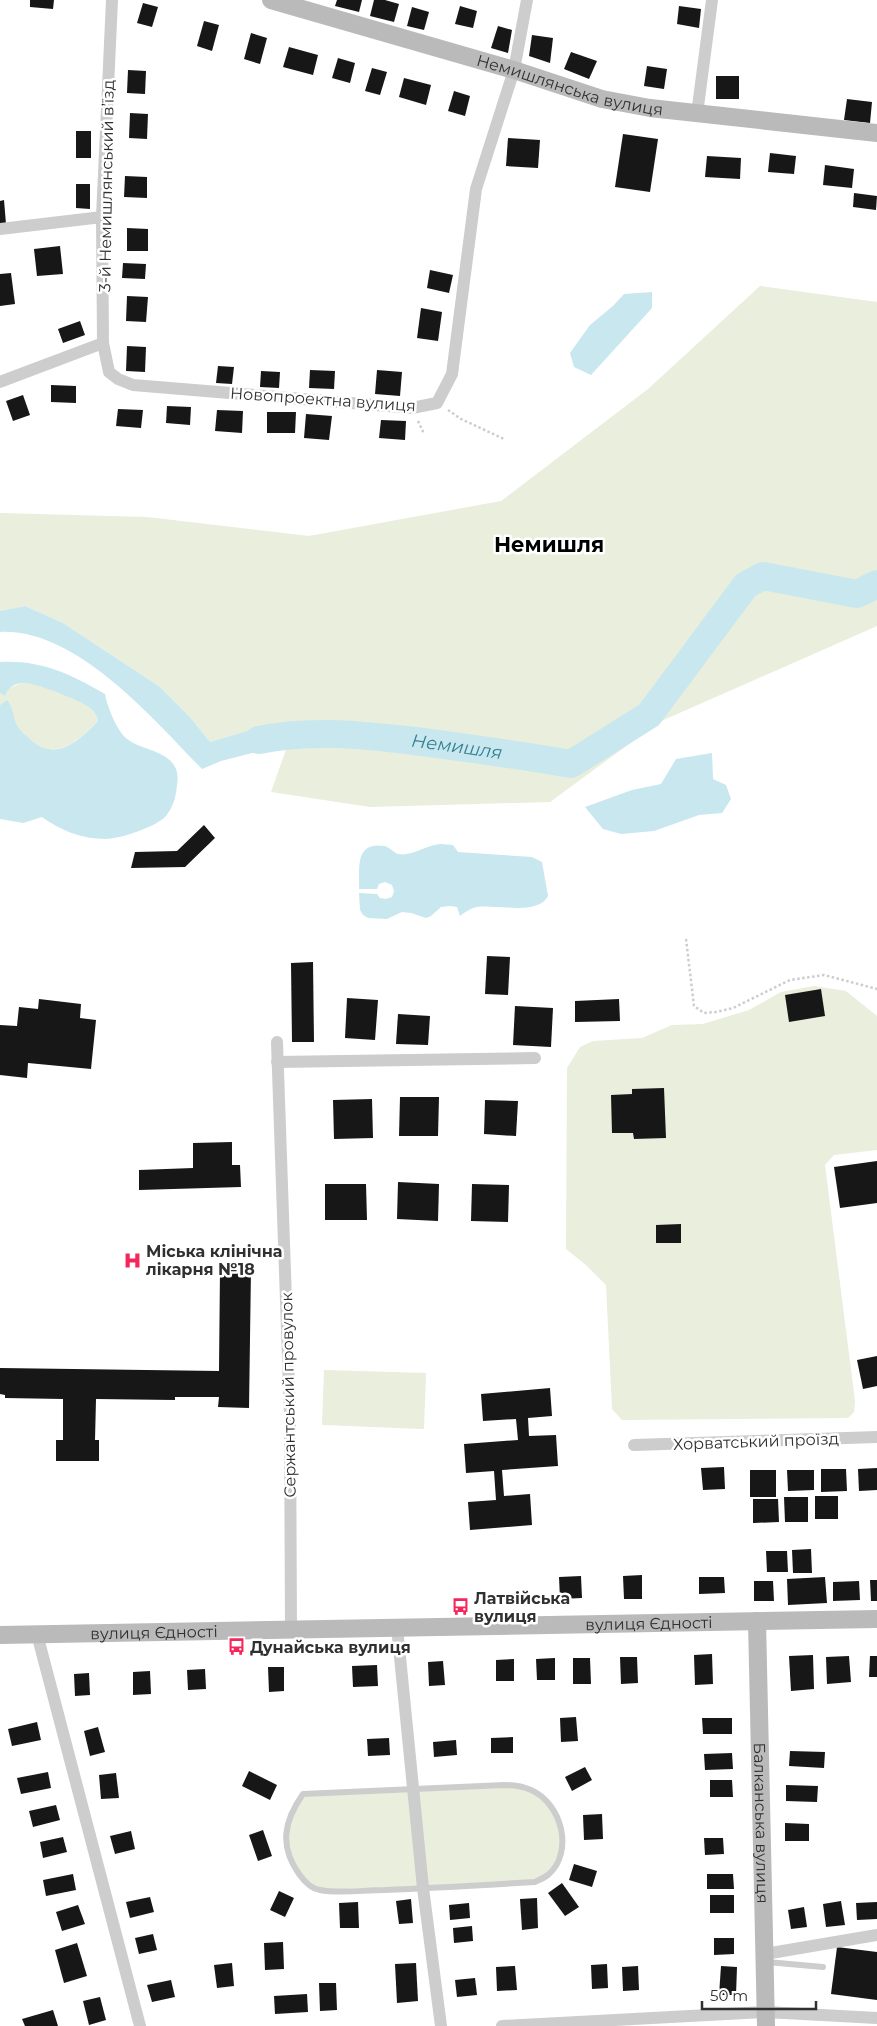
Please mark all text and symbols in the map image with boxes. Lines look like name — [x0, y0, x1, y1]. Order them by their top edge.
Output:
street label: Немишлянська вулиця — [474, 51, 664, 119]
street label: 3-й Немишлянський в’їзд — [95, 80, 118, 292]
street label: Новопроектна вулиця — [229, 384, 416, 415]
district label: Немишля — [494, 532, 604, 557]
water label: Немишля — [410, 730, 504, 764]
place label: Міська клінічна лікарня №18 — [146, 1242, 282, 1279]
hospital icon: Міська клінічна лікарня №18 — [122, 1250, 142, 1270]
street label: Сержантський провулок — [277, 1291, 300, 1498]
street label: Хорватський проїзд — [673, 1429, 839, 1454]
place label: Латвійська вулиця — [474, 1589, 570, 1626]
bus stop icon: Латвійська вулиця — [450, 1597, 470, 1617]
street label: вулиця Єдності — [585, 1613, 713, 1634]
street label: вулиця Єдності — [90, 1622, 218, 1643]
bus stop icon: Дунайська вулиця — [226, 1637, 246, 1657]
place label: Дунайська вулиця — [250, 1638, 411, 1657]
street label: Балканська вулиця — [750, 1742, 772, 1904]
scale bar — [702, 1978, 816, 2010]
text: 50 m — [710, 1986, 748, 2005]

